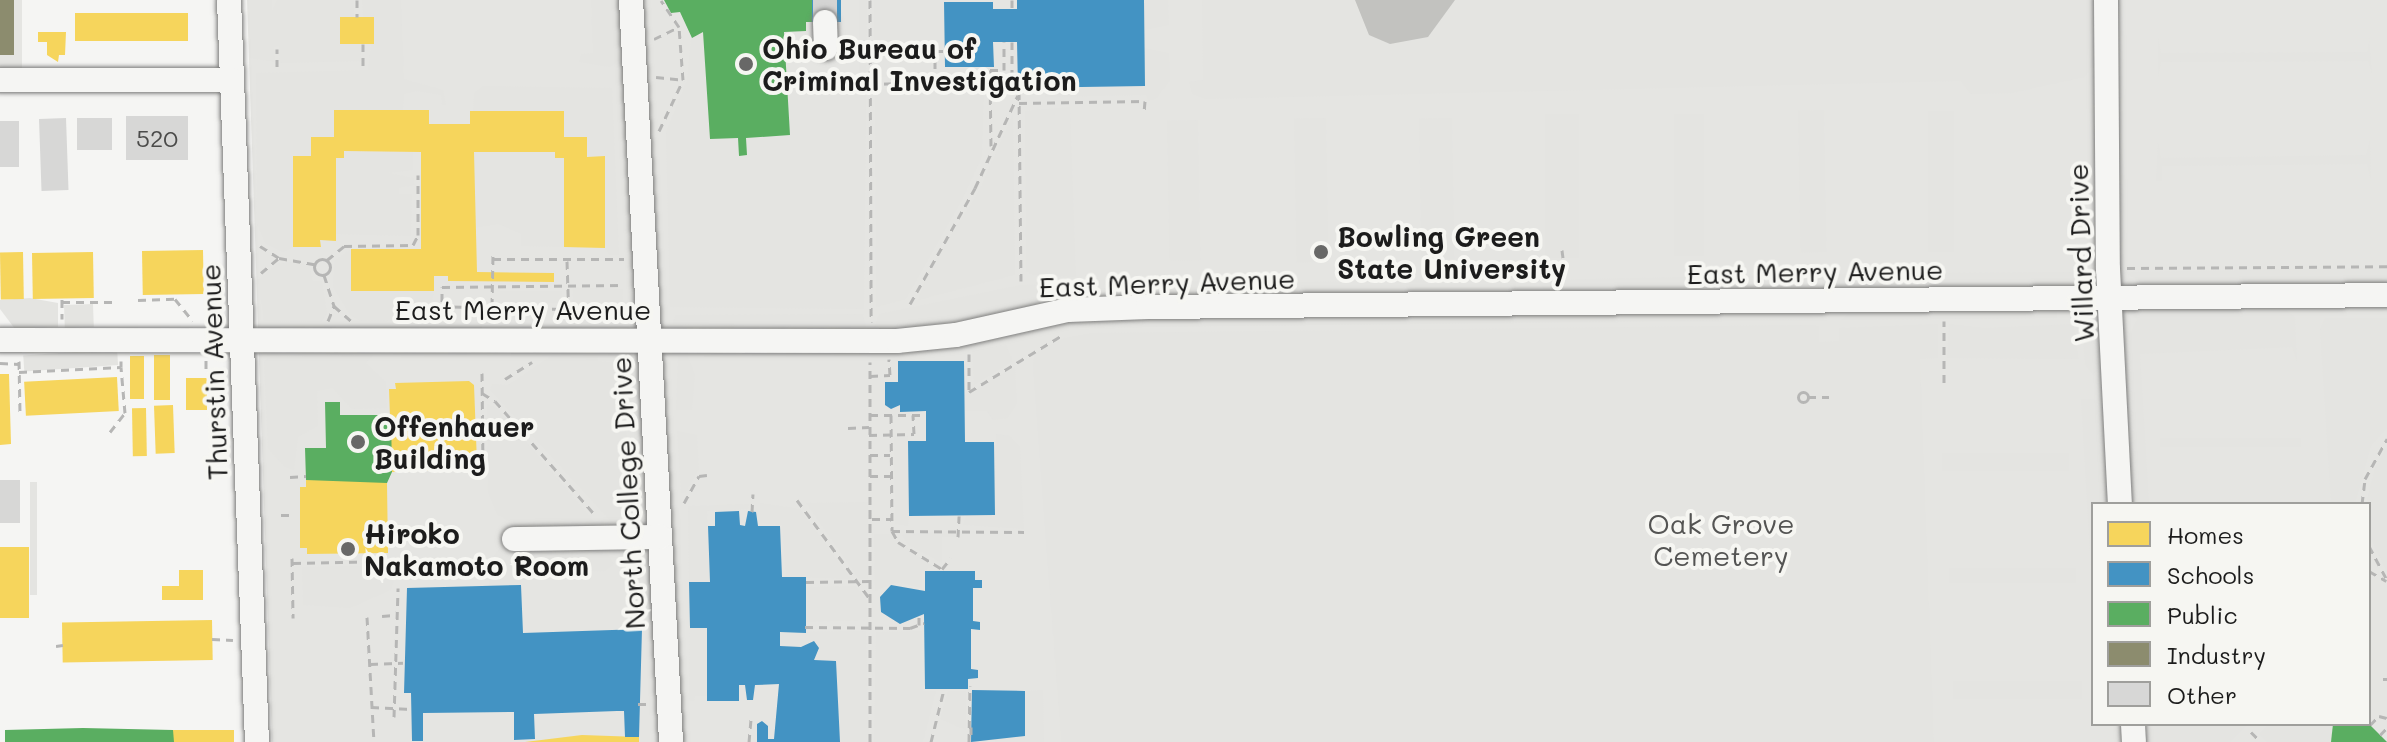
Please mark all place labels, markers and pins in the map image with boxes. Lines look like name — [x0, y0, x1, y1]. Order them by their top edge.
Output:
place label: Ohio Bureau of Criminal Investigation — [762, 31, 1076, 97]
marker: Ohio Bureau of Criminal Investigation — [737, 55, 755, 73]
place label: Bowling Green State University — [1337, 219, 1566, 285]
marker: Bowling Green State University — [1312, 243, 1330, 261]
place label: Offenhauer Building — [374, 409, 534, 475]
marker: Offenhauer Building — [349, 433, 367, 451]
place label: Hiroko Nakamoto Room — [364, 516, 589, 582]
marker: Hiroko Nakamoto Room — [339, 540, 357, 558]

